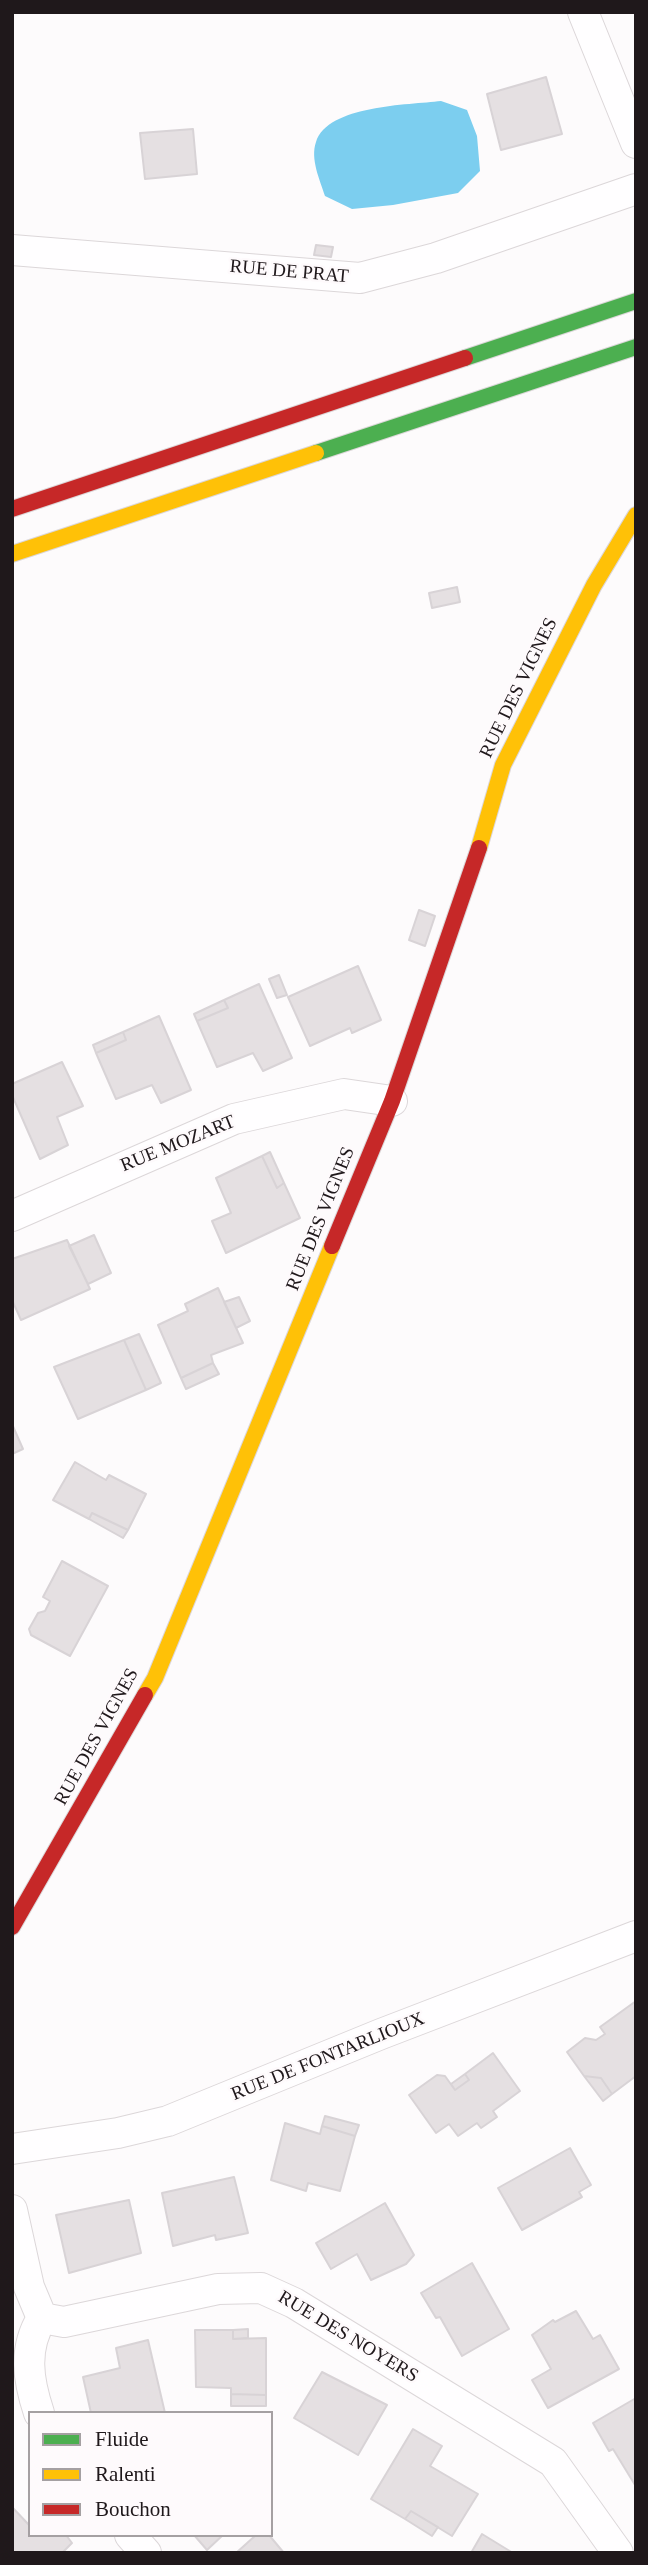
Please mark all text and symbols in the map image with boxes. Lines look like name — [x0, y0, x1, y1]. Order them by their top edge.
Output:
street label: RUE DE PRAT — [229, 255, 349, 289]
street label: RUE DES VIGNES — [475, 614, 563, 762]
street label: RUE MOZART — [117, 1111, 239, 1177]
street label: RUE DES VIGNES — [282, 1144, 360, 1294]
street label: RUE DES VIGNES — [50, 1665, 144, 1809]
street label: RUE DE FONTARLIOUX — [228, 2008, 428, 2106]
street label: RUE DES NOYERS — [274, 2286, 422, 2388]
legend — [28, 2411, 273, 2537]
text: Fluide — [95, 2427, 149, 2451]
text: Ralenti — [95, 2462, 156, 2486]
text: Bouchon — [95, 2497, 171, 2521]

